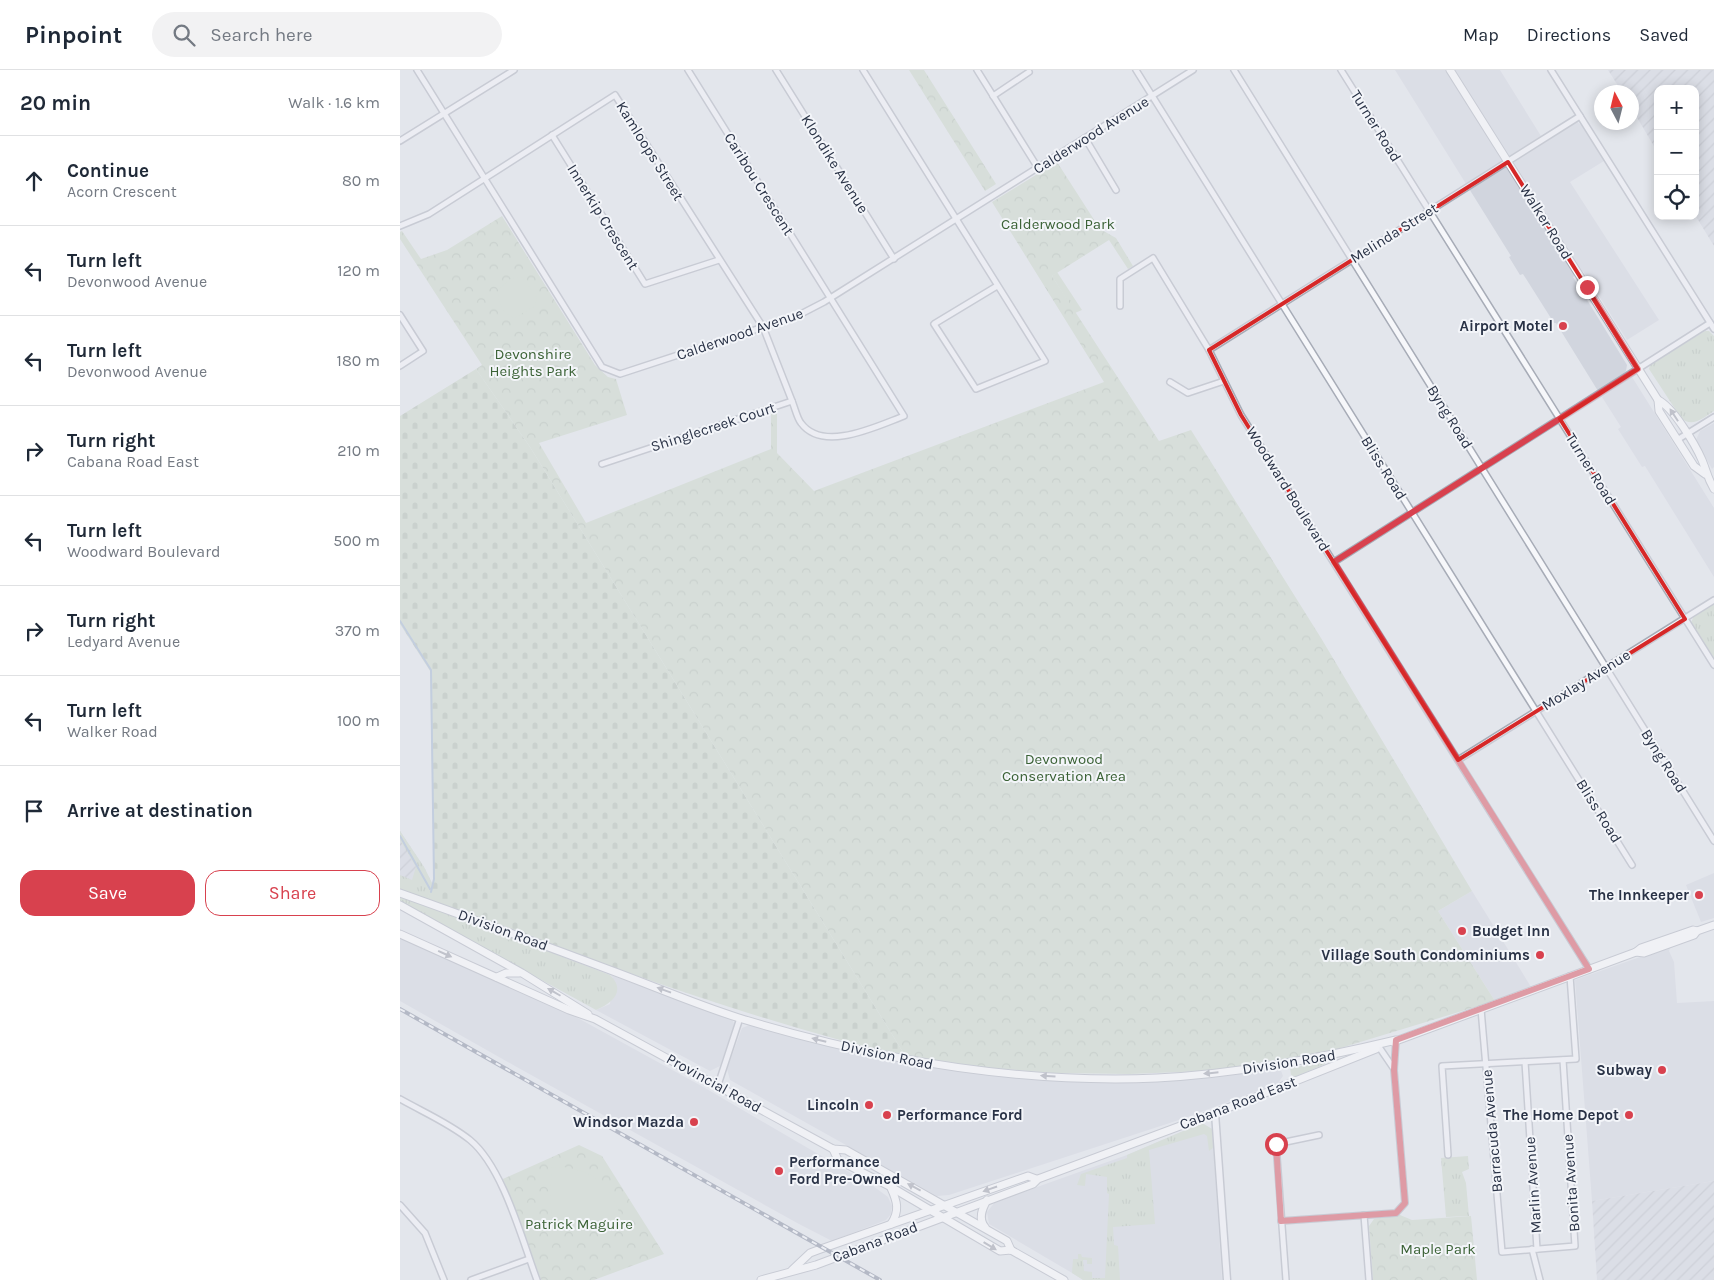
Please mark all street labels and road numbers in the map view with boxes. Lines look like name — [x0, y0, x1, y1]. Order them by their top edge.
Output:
street label: Turner Road — [1347, 87, 1405, 165]
street label: Calderwood Avenue — [1030, 92, 1152, 178]
street label: Kamloops Street — [612, 98, 688, 204]
street label: Klondike Avenue — [797, 111, 873, 217]
street label: Caribou Crescent — [720, 129, 798, 239]
street label: Innerkip Crescent — [563, 161, 643, 273]
street label: Walker Road — [1516, 181, 1576, 263]
street label: Melinda Street — [1347, 199, 1441, 267]
street label: Calderwood Avenue — [674, 304, 806, 364]
street label: Byng Road — [1423, 382, 1477, 452]
street label: Shinglecreek Court — [648, 398, 778, 456]
street label: Woodward Boulevard — [1242, 423, 1334, 555]
street label: Turner Road — [1562, 430, 1620, 508]
street label: Bliss Road — [1357, 433, 1411, 503]
street label: Moxlay Avenue — [1538, 646, 1634, 714]
street label: Byng Road — [1637, 726, 1691, 796]
street label: Bliss Road — [1572, 776, 1626, 846]
street label: Division Road — [456, 905, 550, 955]
street label: Division Road — [839, 1036, 935, 1074]
street label: Division Road — [1241, 1046, 1337, 1078]
street label: Provincial Road — [663, 1049, 765, 1117]
street label: Barracuda Avenue — [1478, 1069, 1506, 1193]
street label: Cabana Road East — [1177, 1072, 1299, 1134]
street label: Bonita Avenue — [1559, 1134, 1583, 1232]
street label: Marlin Avenue — [1521, 1136, 1545, 1234]
street label: Cabana Road — [830, 1217, 920, 1267]

